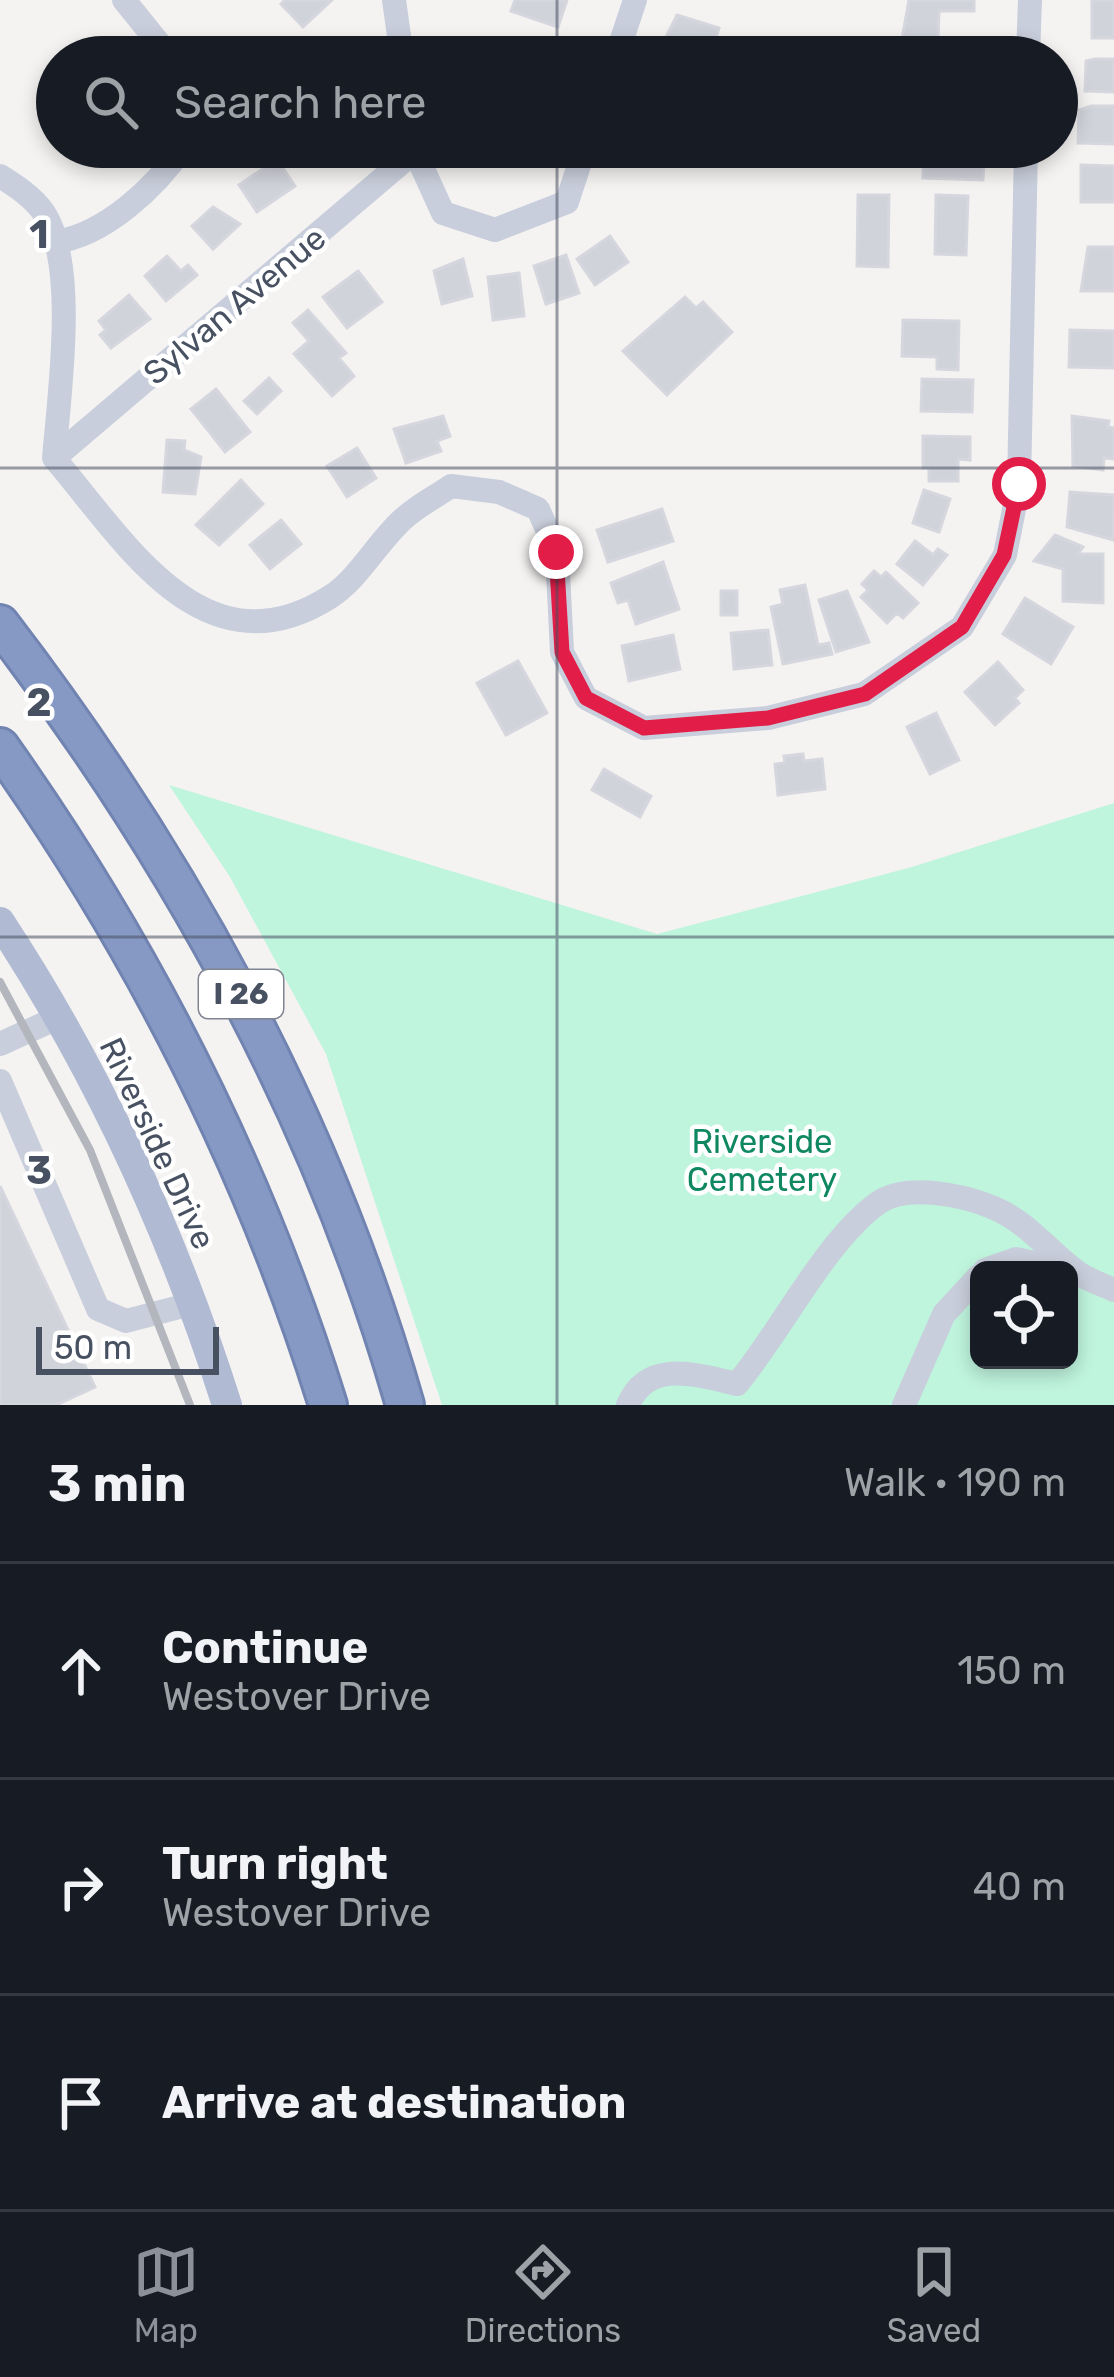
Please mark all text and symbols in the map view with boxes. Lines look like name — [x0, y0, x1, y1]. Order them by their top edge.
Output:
search box — [36, 36, 1078, 168]
icon: search — [78, 69, 144, 135]
text: Search here — [174, 76, 426, 129]
text: 1 — [29, 212, 49, 258]
street label: Sylvan Avenue — [135, 218, 333, 393]
route start — [992, 457, 1046, 511]
route end — [529, 525, 583, 579]
text: 2 — [26, 680, 52, 726]
road number: I 26 — [199, 970, 283, 1018]
street label: Riverside Drive — [92, 1031, 224, 1255]
park label: Riverside Cemetery — [687, 1122, 837, 1199]
text: 3 — [26, 1148, 52, 1194]
map controls — [970, 1261, 1078, 1369]
button: locate — [970, 1261, 1078, 1369]
scale bar — [36, 1321, 219, 1374]
text: 50 m — [54, 1328, 132, 1367]
text: 3 min — [48, 1453, 187, 1514]
text: Walk · 190 m — [844, 1460, 1066, 1506]
text: Continue — [162, 1621, 368, 1674]
icon: ahead — [48, 1638, 114, 1704]
text: 150 m — [957, 1648, 1066, 1694]
text: Westover Drive — [162, 1674, 431, 1720]
text: Turn right — [162, 1837, 388, 1890]
icon: right — [48, 1854, 114, 1920]
text: 40 m — [973, 1864, 1066, 1910]
text: Westover Drive — [162, 1890, 431, 1936]
icon: arrive — [48, 2070, 114, 2136]
text: Arrive at destination — [162, 2076, 627, 2129]
tab: Map — [133, 2239, 199, 2350]
tab: Directions — [465, 2239, 621, 2350]
tab: Saved — [887, 2239, 981, 2350]

